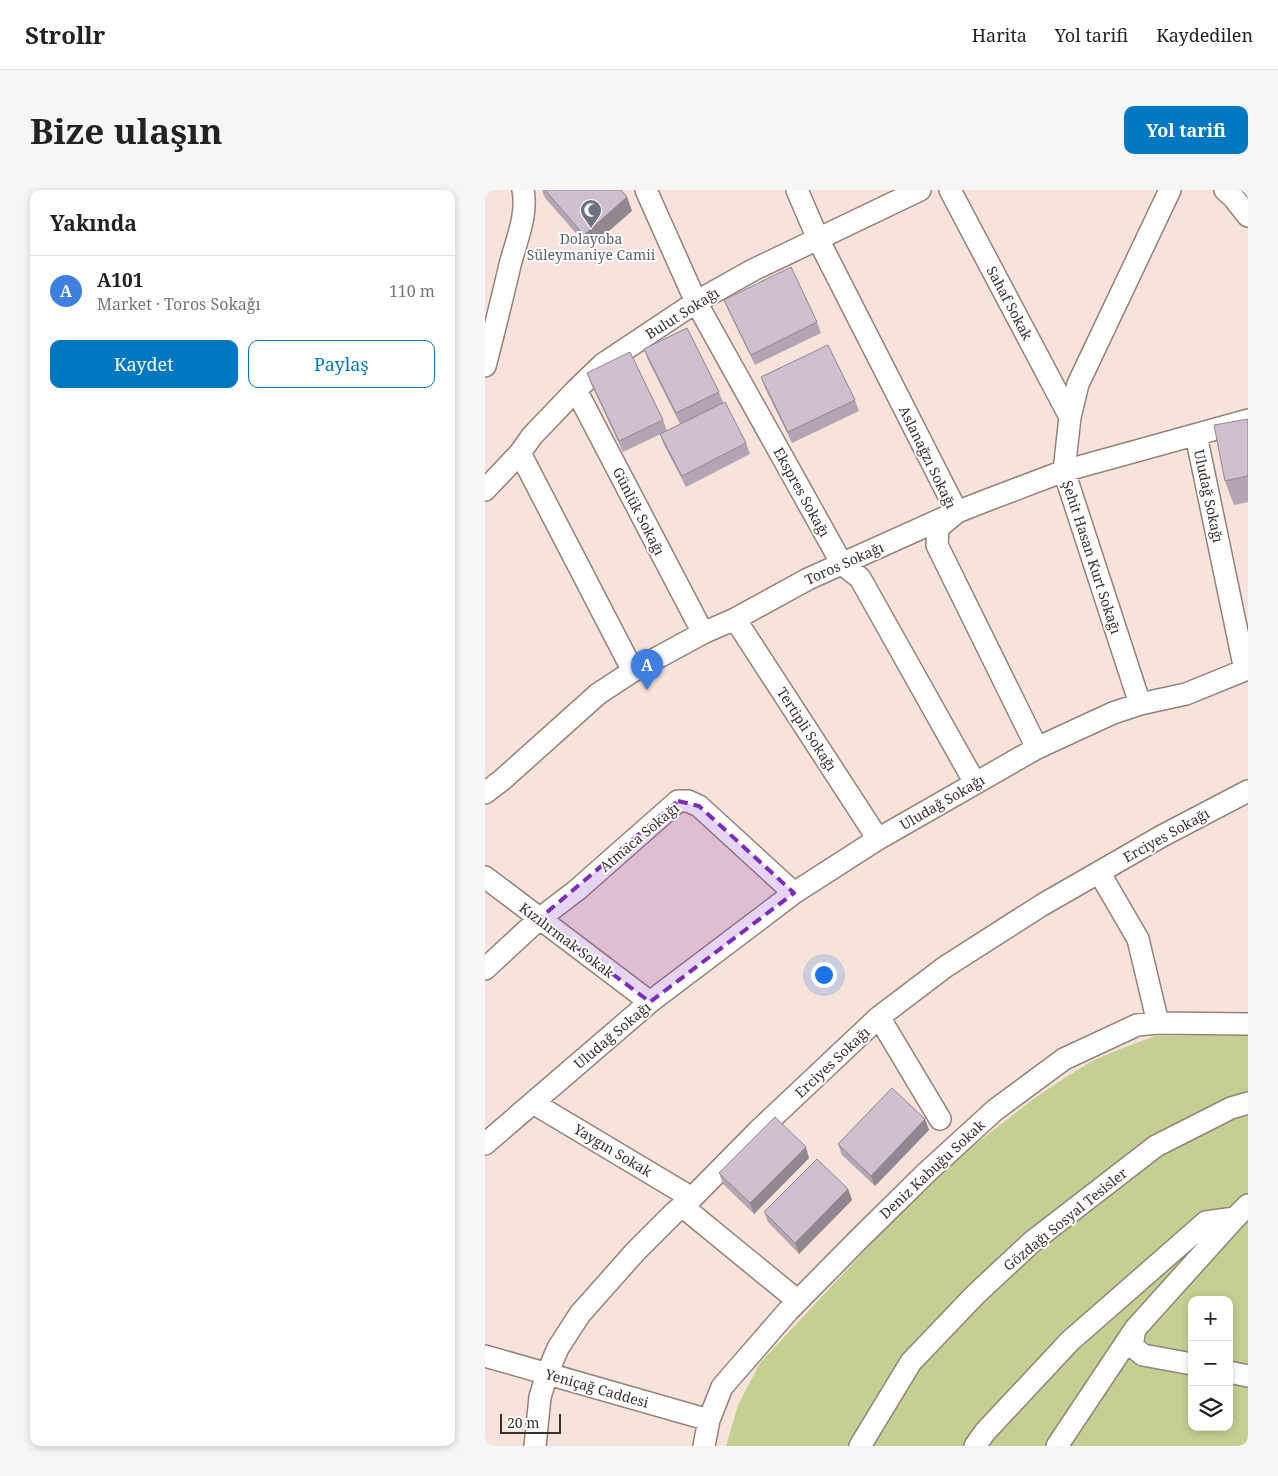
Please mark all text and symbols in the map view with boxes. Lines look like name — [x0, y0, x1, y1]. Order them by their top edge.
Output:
text: Strollr — [25, 18, 105, 51]
text: Harita — [972, 23, 1027, 47]
text: Yol tarifi — [1055, 23, 1128, 47]
text: Kaydedilen — [1156, 23, 1253, 47]
button: Yol tarifi — [1124, 106, 1248, 154]
text: Bize ulaşın — [30, 107, 223, 154]
mosque icon: Dolayoba Süleymaniye Camii — [579, 198, 603, 229]
text: Yakında — [50, 209, 137, 237]
place label: Dolayoba Süleymaniye Camii — [527, 229, 656, 264]
street label: Sahaf Sokak — [983, 263, 1038, 344]
text: A101 — [97, 267, 144, 293]
text: A — [60, 280, 72, 302]
text: 110 m — [389, 280, 435, 302]
street label: Bulut Sokağı — [642, 283, 723, 343]
text: Market · Toros Sokağı — [97, 293, 261, 315]
button: Kaydet — [50, 340, 238, 388]
button: Paylaş — [248, 340, 435, 388]
street label: Aslanağzı Sokağı — [895, 403, 961, 512]
street label: Ekspres Sokağı — [770, 444, 835, 541]
street label: Uludağ Sokağı — [1190, 448, 1228, 545]
street label: Günlük Sokağı — [609, 464, 670, 559]
street label: Şehit Hasan Kurt Sokağı — [1058, 478, 1126, 637]
street label: Toros Sokağı — [802, 537, 887, 589]
pin: A — [631, 649, 663, 690]
street label: Tertipli Sokağı — [773, 683, 841, 775]
street label: Uludağ Sokağı — [896, 770, 988, 834]
street label: Atmaca Sokağı — [595, 798, 683, 876]
street label: Erciyes Sokağı — [1119, 803, 1213, 867]
street label: Kızılırmak Sokak — [516, 898, 619, 982]
your location — [811, 962, 837, 988]
street label: Uludağ Sokağı — [570, 997, 655, 1073]
street label: Erciyes Sokağı — [790, 1022, 874, 1102]
street label: Deniz Kabuğu Sokak — [875, 1115, 989, 1223]
street label: Yaygın Sokak — [570, 1119, 656, 1181]
street label: Gözdağı Sosyal Tesisler — [999, 1163, 1131, 1275]
map controls — [1188, 1296, 1233, 1431]
button: + — [1188, 1296, 1233, 1341]
button: − — [1188, 1341, 1233, 1386]
street label: Yeniçağ Caddesi — [542, 1364, 651, 1412]
button: layers — [1188, 1386, 1233, 1431]
scale bar — [500, 1411, 561, 1434]
text: 20 m — [507, 1413, 540, 1432]

